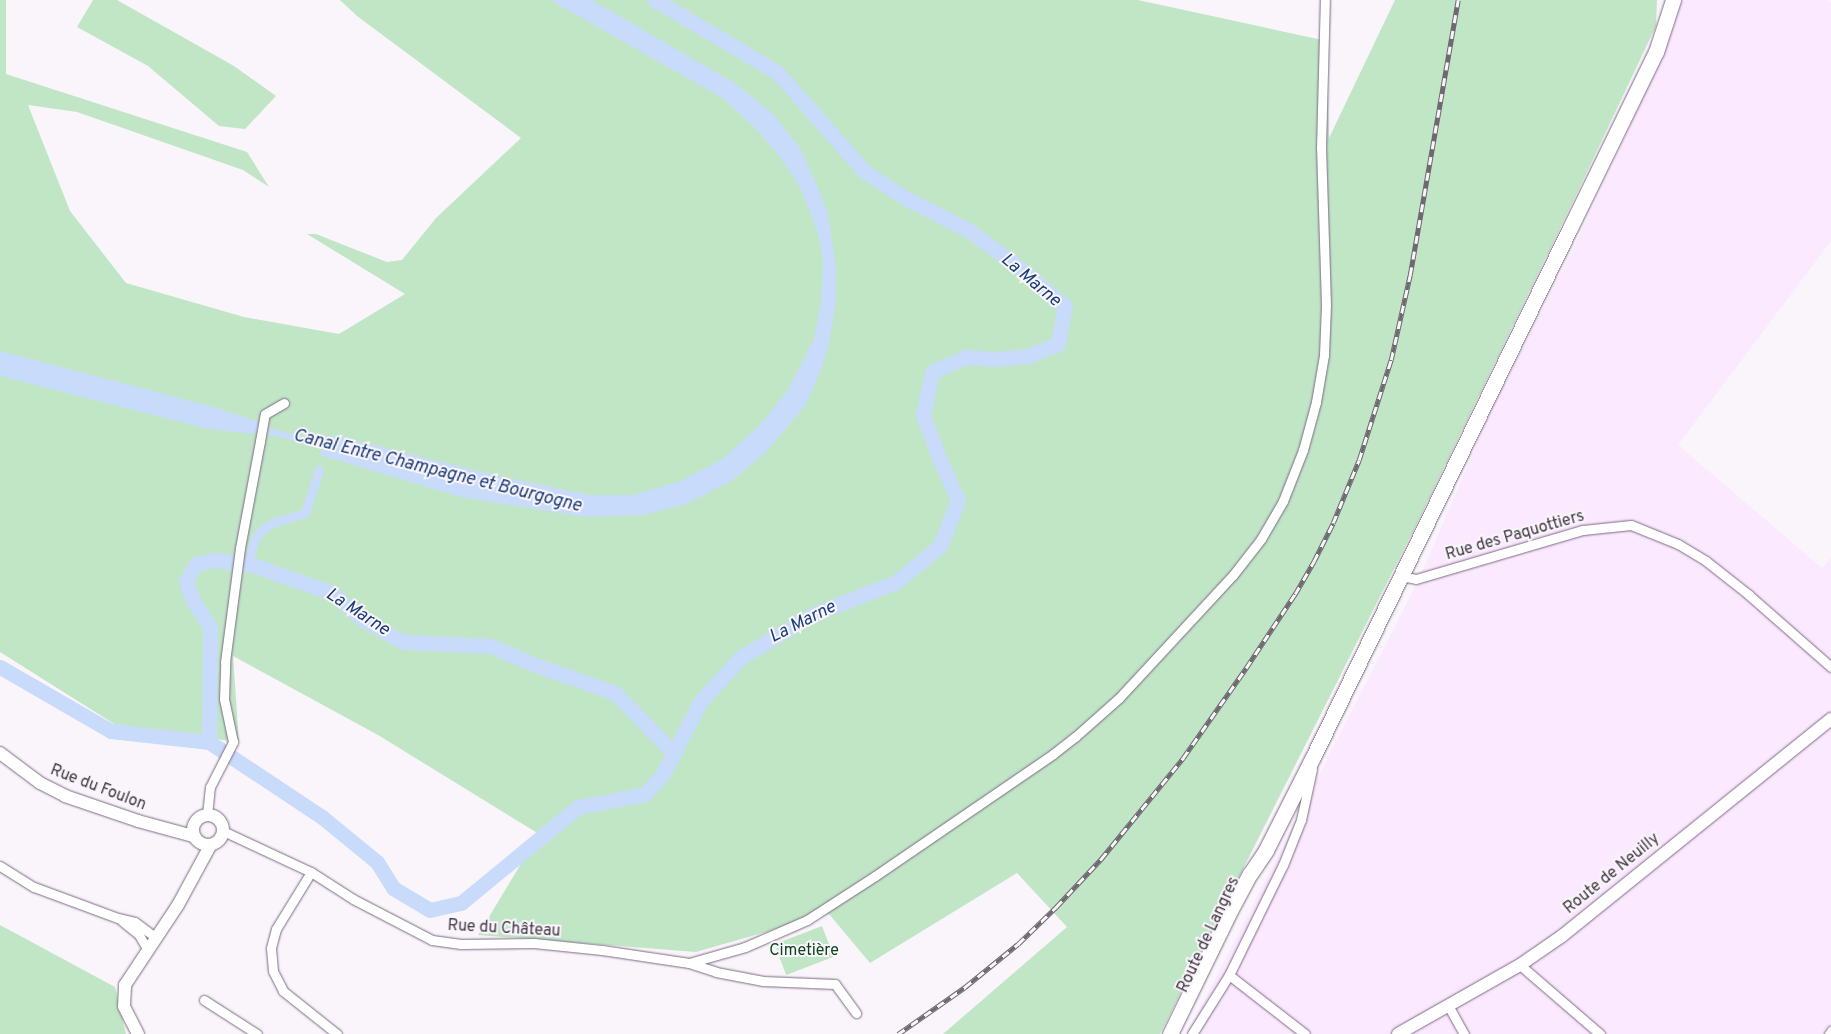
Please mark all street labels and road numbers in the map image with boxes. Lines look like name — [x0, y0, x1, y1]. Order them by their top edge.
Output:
street label: Rue des Paquottiers — [1443, 507, 1587, 565]
street label: Rue du Foulon — [47, 761, 149, 815]
street label: Route de Neuilly — [1560, 830, 1664, 918]
street label: Route de Langres — [1174, 874, 1244, 996]
street label: Rue du Château — [447, 916, 561, 942]

